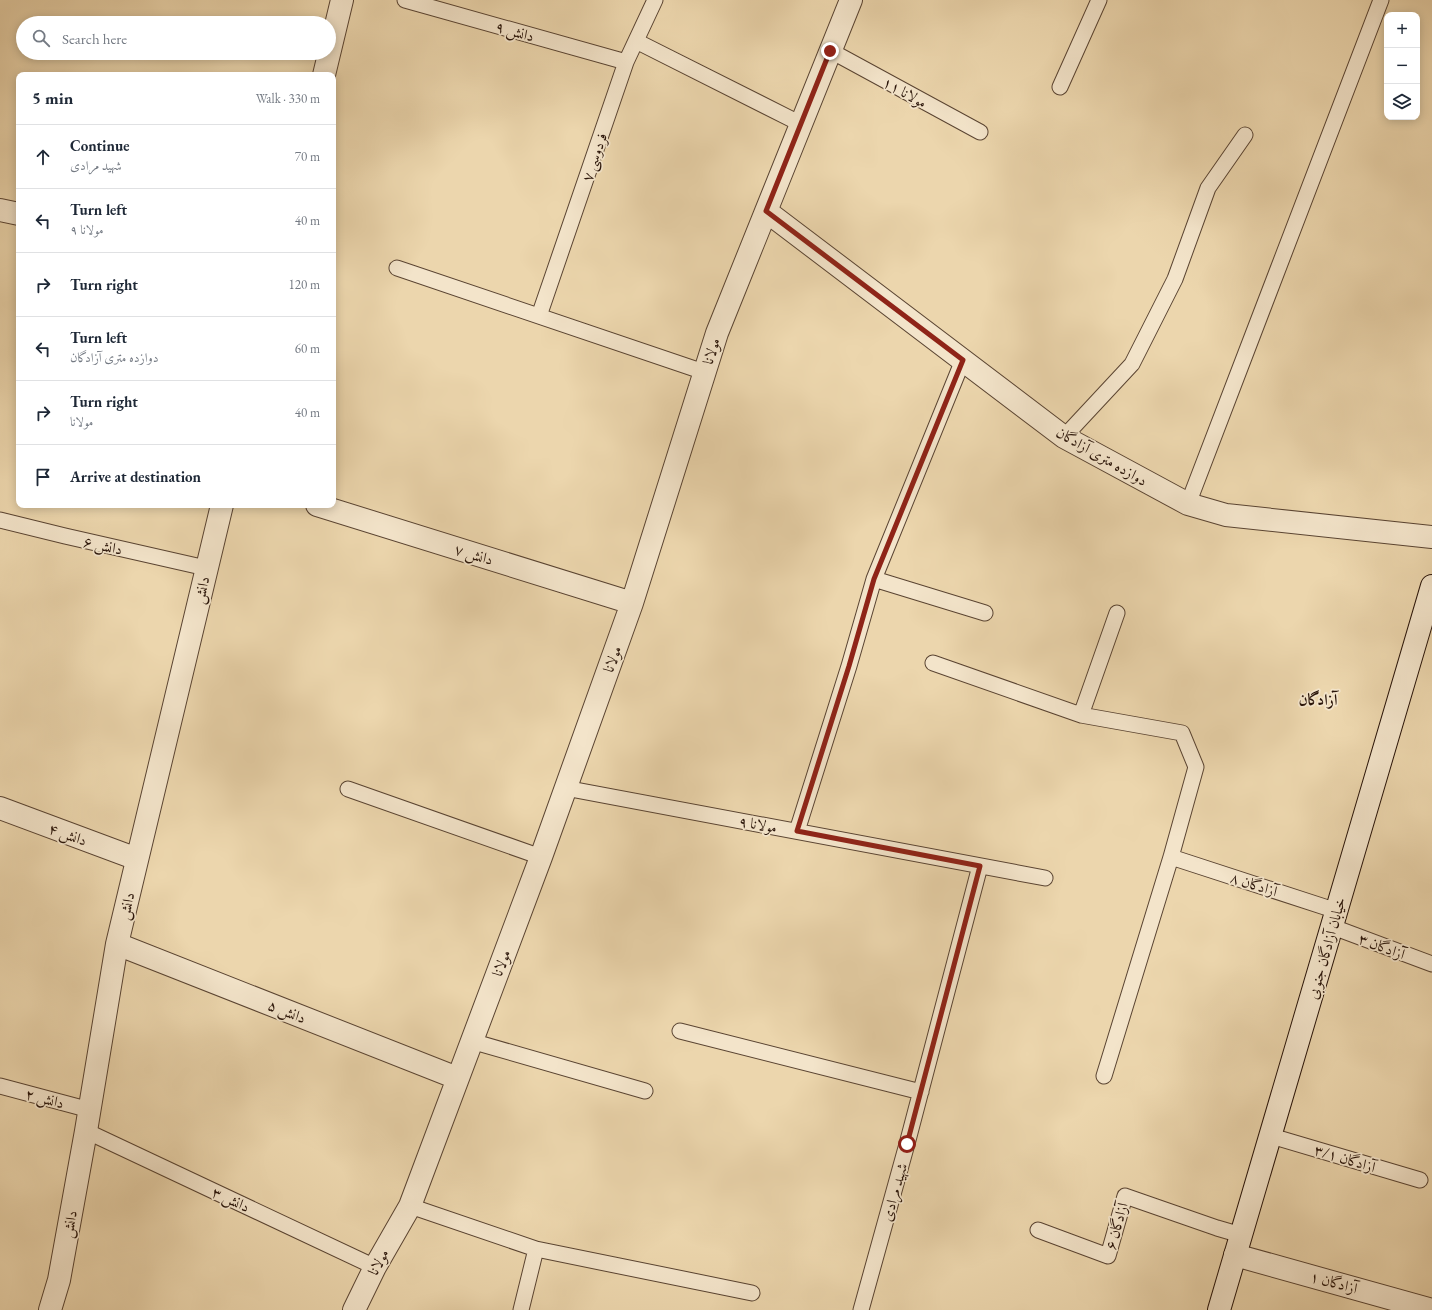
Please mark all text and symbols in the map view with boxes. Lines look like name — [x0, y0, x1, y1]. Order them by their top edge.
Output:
map controls — [1384, 12, 1420, 120]
button: + — [1384, 12, 1420, 48]
search box — [16, 16, 336, 60]
street label: دانش ۹ — [493, 16, 537, 47]
icon: search — [30, 27, 52, 49]
text: Search here — [62, 29, 127, 48]
route end — [821, 42, 839, 60]
button: − — [1384, 48, 1420, 84]
street label: مولانا ۱۱ — [880, 72, 930, 112]
button: layers — [1384, 84, 1420, 120]
text: 5 min — [32, 87, 73, 109]
text: Walk · 330 m — [256, 90, 320, 107]
street label: فردوسی ۷ — [577, 130, 613, 184]
text: Continue — [70, 136, 130, 155]
icon: ahead — [32, 146, 54, 168]
text: 70 m — [295, 148, 320, 165]
text: شهید مرادی — [70, 157, 122, 174]
text: Turn left — [70, 200, 127, 219]
icon: left — [32, 210, 54, 232]
text: 40 m — [295, 212, 320, 229]
text: مولانا ۹ — [70, 221, 104, 238]
icon: right — [32, 274, 54, 296]
text: Turn right — [70, 275, 138, 294]
text: 120 m — [289, 276, 320, 293]
text: Turn left — [70, 328, 127, 347]
street label: مولانا — [698, 335, 724, 367]
icon: left — [32, 338, 54, 360]
text: 60 m — [295, 340, 320, 357]
text: دوازده متری آزادگان — [70, 349, 159, 366]
text: Turn right — [70, 392, 138, 411]
icon: right — [32, 402, 54, 424]
text: 40 m — [295, 404, 320, 421]
text: مولانا — [70, 413, 93, 430]
street label: دوازده متری آزادگان — [1053, 422, 1151, 490]
icon: arrive — [32, 466, 54, 488]
text: Arrive at destination — [70, 467, 201, 486]
street label: دانش ۶ — [81, 531, 124, 560]
street label: دانش ۷ — [452, 539, 496, 570]
street label: دانش — [189, 574, 214, 606]
street label: مولانا — [598, 643, 626, 675]
district label: آزادگان — [1299, 689, 1340, 710]
street label: مولانا ۹ — [737, 811, 779, 837]
street label: دانش ۴ — [46, 818, 90, 851]
street label: آزادگان ۸ — [1228, 868, 1282, 901]
street label: دانش — [114, 890, 139, 922]
street label: خیابان آزادگان جنوبی — [1302, 895, 1352, 1002]
street label: آزادگان ۳ — [1356, 928, 1410, 964]
street label: مولانا — [487, 947, 515, 979]
street label: دانش ۵ — [265, 995, 309, 1028]
street label: دانش ۲ — [23, 1084, 67, 1113]
route start — [898, 1135, 916, 1153]
street label: آزادگان ۳/۱ — [1312, 1140, 1380, 1177]
street label: شهید مرادی — [877, 1161, 913, 1224]
street label: دانش ۳ — [209, 1182, 253, 1217]
street label: آزادگان ۶ — [1100, 1198, 1132, 1252]
street label: دانش — [57, 1209, 82, 1240]
street label: مولانا — [363, 1246, 393, 1278]
street label: آزادگان ۱ — [1308, 1267, 1361, 1298]

